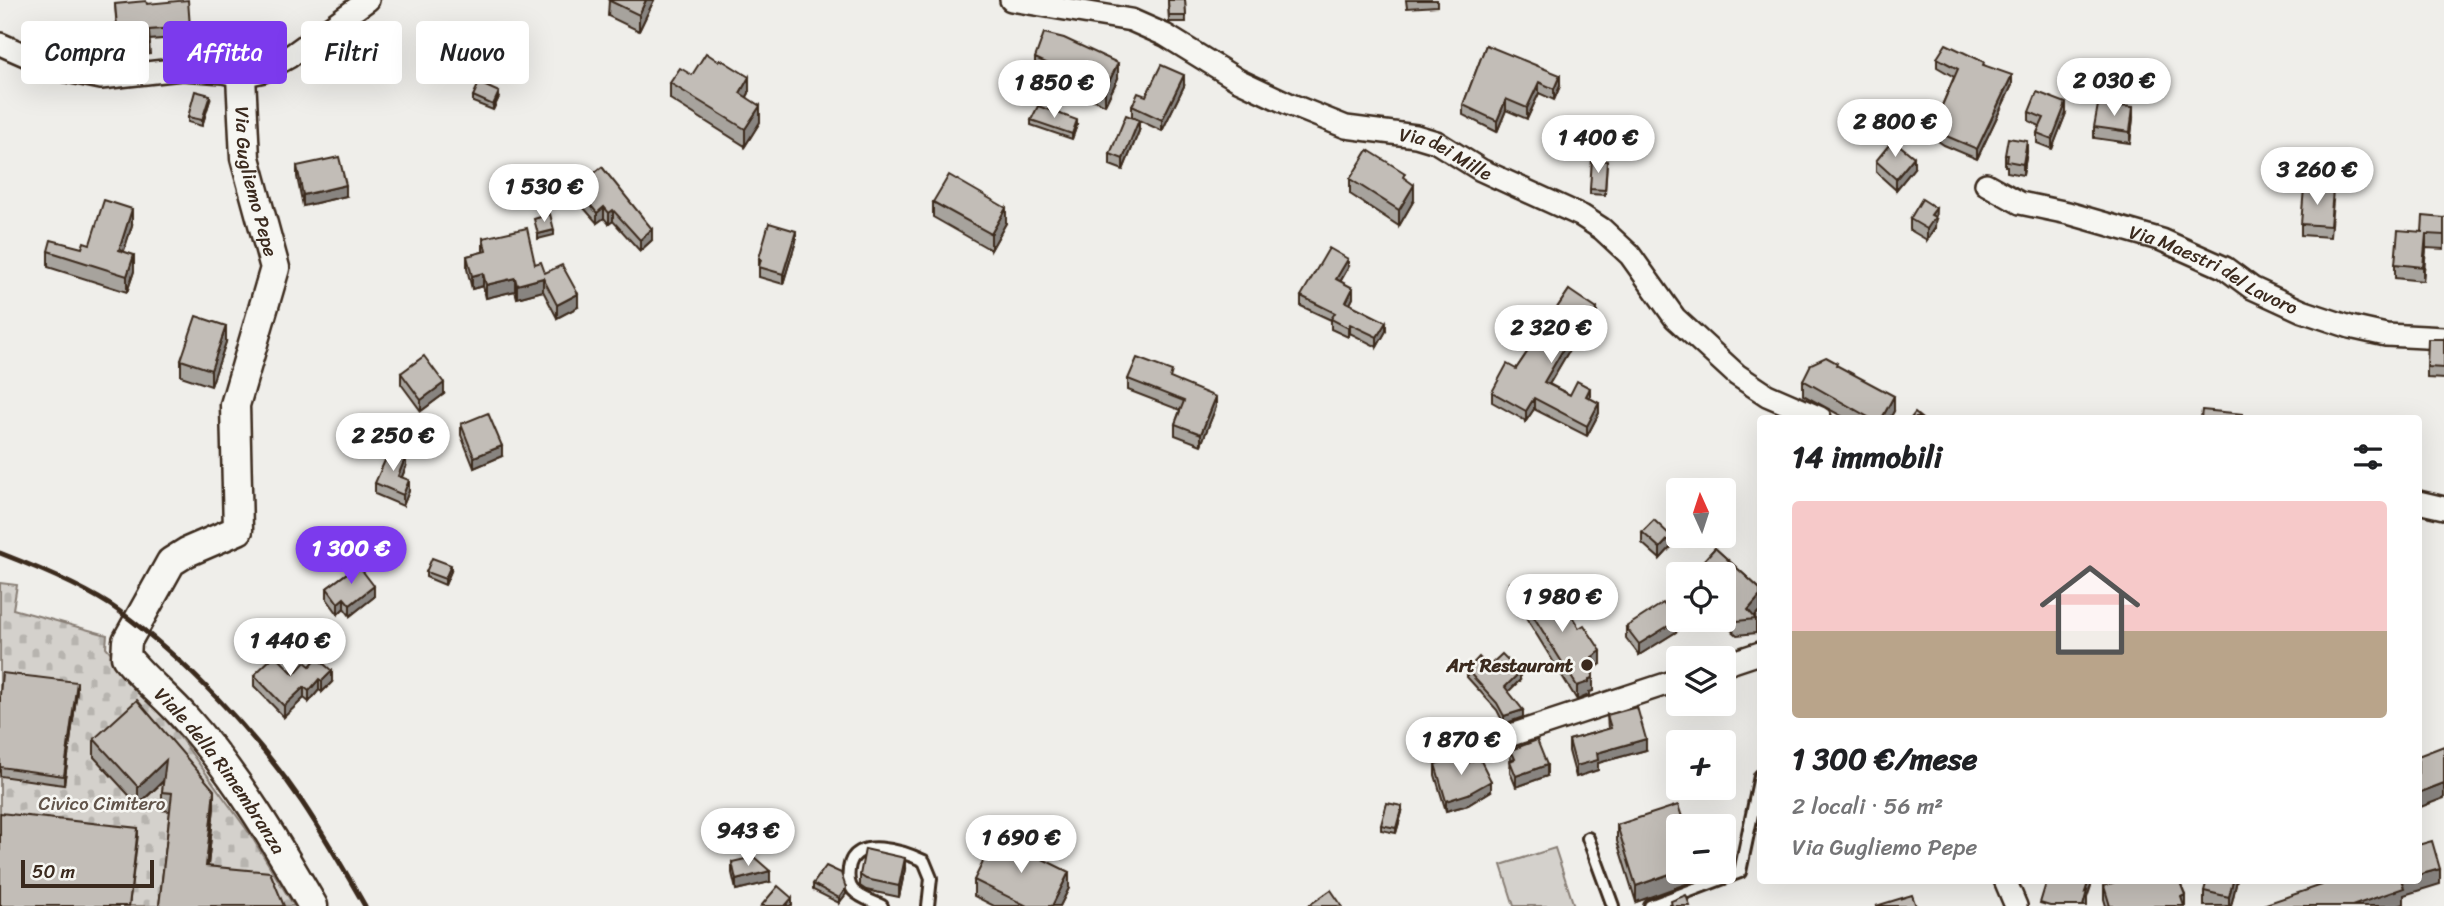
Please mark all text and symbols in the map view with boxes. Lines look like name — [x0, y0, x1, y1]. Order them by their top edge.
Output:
chip: Compra — [21, 21, 149, 84]
chip: Affitta — [163, 21, 287, 84]
chip: Filtri — [301, 21, 402, 84]
chip: Nuovo — [416, 21, 529, 84]
pin: 2 030 € — [2049, 58, 2179, 118]
pin: 1 850 € — [989, 60, 1119, 120]
text: 2 030 € — [2073, 60, 2155, 101]
text: 1 850 € — [1014, 62, 1094, 103]
pin: 2 800 € — [1830, 100, 1960, 159]
text: 2 800 € — [1853, 101, 1937, 142]
street label: Via Gugliemo Pepe — [226, 106, 288, 261]
pin: 1 400 € — [1533, 116, 1663, 175]
text: 1 400 € — [1558, 117, 1638, 158]
street label: Via dei Mille — [1397, 118, 1498, 189]
pin: 3 260 € — [2252, 148, 2382, 207]
text: 3 260 € — [2277, 149, 2357, 190]
pin: 1 530 € — [479, 164, 609, 224]
text: 1 530 € — [505, 166, 583, 207]
street label: Via Maestri del Lavoro — [2125, 215, 2304, 324]
pin: 2 320 € — [1486, 306, 1616, 365]
text: 2 320 € — [1511, 307, 1591, 348]
pin: 2 250 € — [328, 414, 458, 473]
text: 2 250 € — [352, 415, 434, 456]
text: 14 immobili — [1792, 430, 1942, 484]
icon: filters — [2349, 438, 2387, 476]
north arrow — [1666, 478, 1736, 548]
map controls — [1666, 478, 1736, 884]
pin: 1 300 € — [286, 526, 416, 586]
text: 1 300 € — [312, 528, 390, 569]
icon: home — [2027, 547, 2153, 673]
button: locate — [1666, 562, 1736, 632]
pin: 1 980 € — [1497, 574, 1627, 634]
text: 1 980 € — [1522, 576, 1602, 617]
pin: 1 440 € — [225, 618, 355, 678]
text: 1 440 € — [250, 620, 330, 661]
button: layers — [1666, 646, 1736, 716]
place label: Art Restaurant — [1445, 649, 1574, 682]
marker: Art Restaurant — [1579, 657, 1595, 673]
street label: Viale della Rimembranza — [147, 679, 295, 861]
pin: 1 870 € — [1396, 718, 1526, 777]
text: 1 870 € — [1422, 719, 1500, 760]
button: + — [1666, 730, 1736, 800]
text: 1 300 €/mese — [1792, 732, 1977, 786]
text: 2 locali · 56 m² — [1792, 786, 1943, 827]
park label: Civico Cimitero — [39, 787, 166, 820]
pin: 943 € — [699, 808, 797, 868]
text: 943 € — [717, 810, 779, 851]
button: − — [1666, 814, 1736, 884]
pin: 1 690 € — [956, 816, 1086, 875]
text: 1 690 € — [982, 817, 1060, 858]
text: Via Gugliemo Pepe — [1792, 827, 1977, 868]
text: 50 m — [32, 855, 75, 888]
scale bar — [21, 857, 154, 889]

